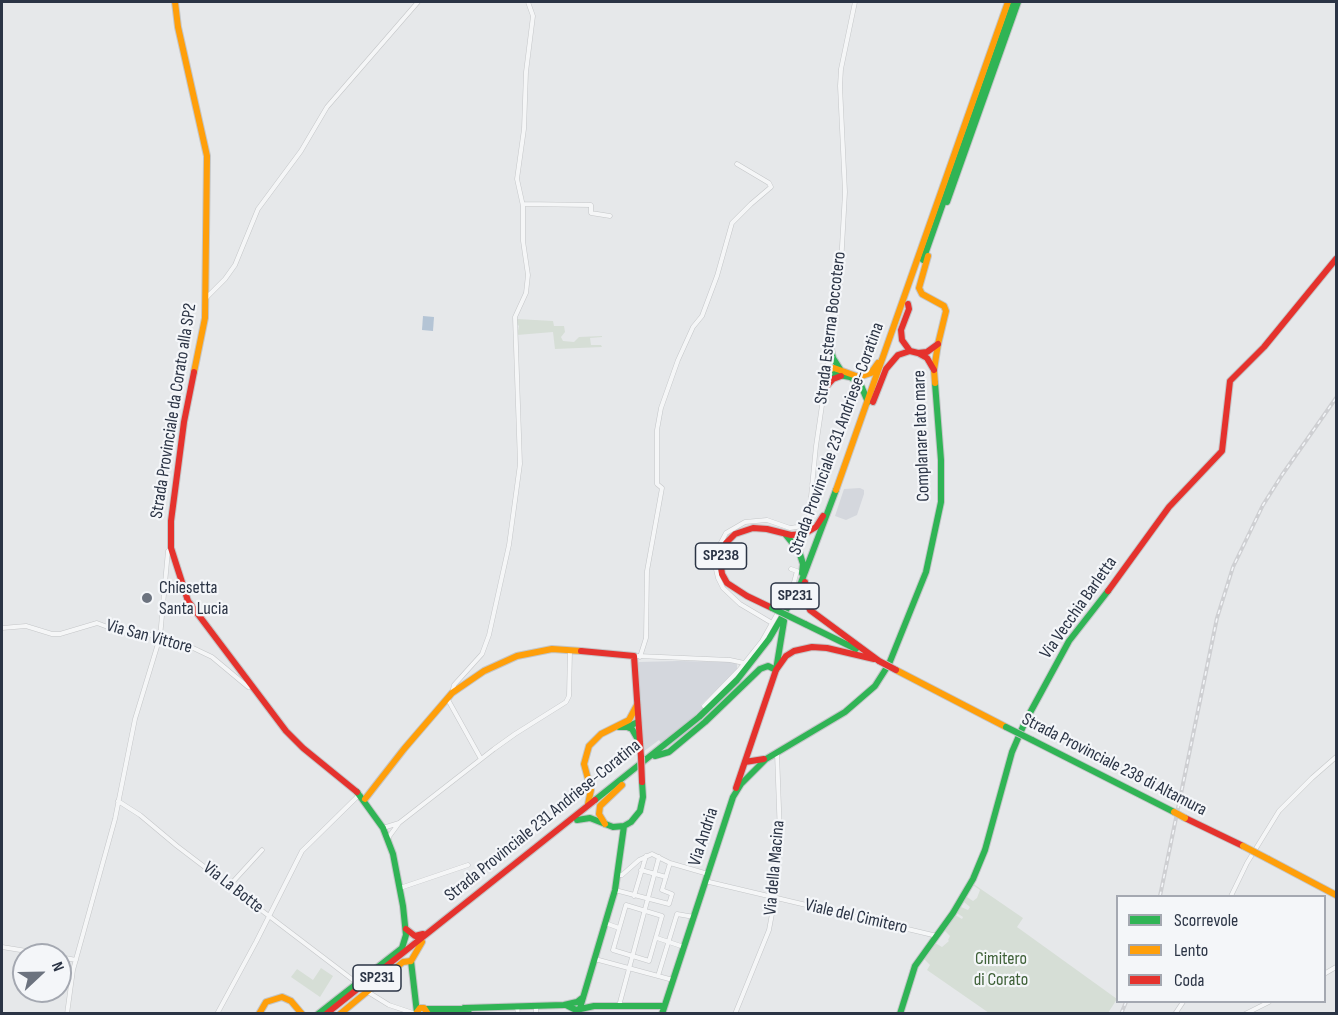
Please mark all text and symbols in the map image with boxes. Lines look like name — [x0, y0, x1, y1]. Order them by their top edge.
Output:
street label: Strada Esterna Boccotero — [811, 250, 851, 406]
street label: Strada Provinciale da Corato alla SP2 — [146, 302, 202, 520]
street label: Strada Provinciale 231 Andriese-Coratina — [785, 320, 889, 558]
street label: Complanare lato mare — [909, 370, 935, 502]
road number: SP238 — [696, 543, 746, 569]
street label: Via Vecchia Barletta — [1036, 553, 1122, 663]
place label: Chiesetta Santa Lucia — [159, 577, 228, 620]
road number: SP231 — [771, 583, 819, 609]
marker: Chiesetta Santa Lucia — [140, 591, 154, 605]
street label: Via San Vittore — [104, 615, 194, 659]
street label: Strada Provinciale 238 di Altamura — [1018, 709, 1210, 821]
street label: Strada Provinciale 231 Andriese-Coratina — [441, 735, 645, 907]
street label: Via Andria — [684, 805, 724, 869]
street label: Via della Macina — [760, 820, 790, 916]
street label: Via La Botte — [198, 858, 268, 918]
street label: Viale del Cimitero — [803, 895, 909, 939]
legend — [1116, 895, 1326, 1003]
text: Scorrevole — [1174, 910, 1238, 931]
text: Lento — [1174, 940, 1208, 961]
north arrow — [12, 943, 72, 1003]
park label: Cimitero di Corato — [974, 948, 1028, 990]
text: N — [47, 959, 68, 974]
road number: SP231 — [353, 965, 401, 991]
text: Coda — [1174, 970, 1204, 991]

